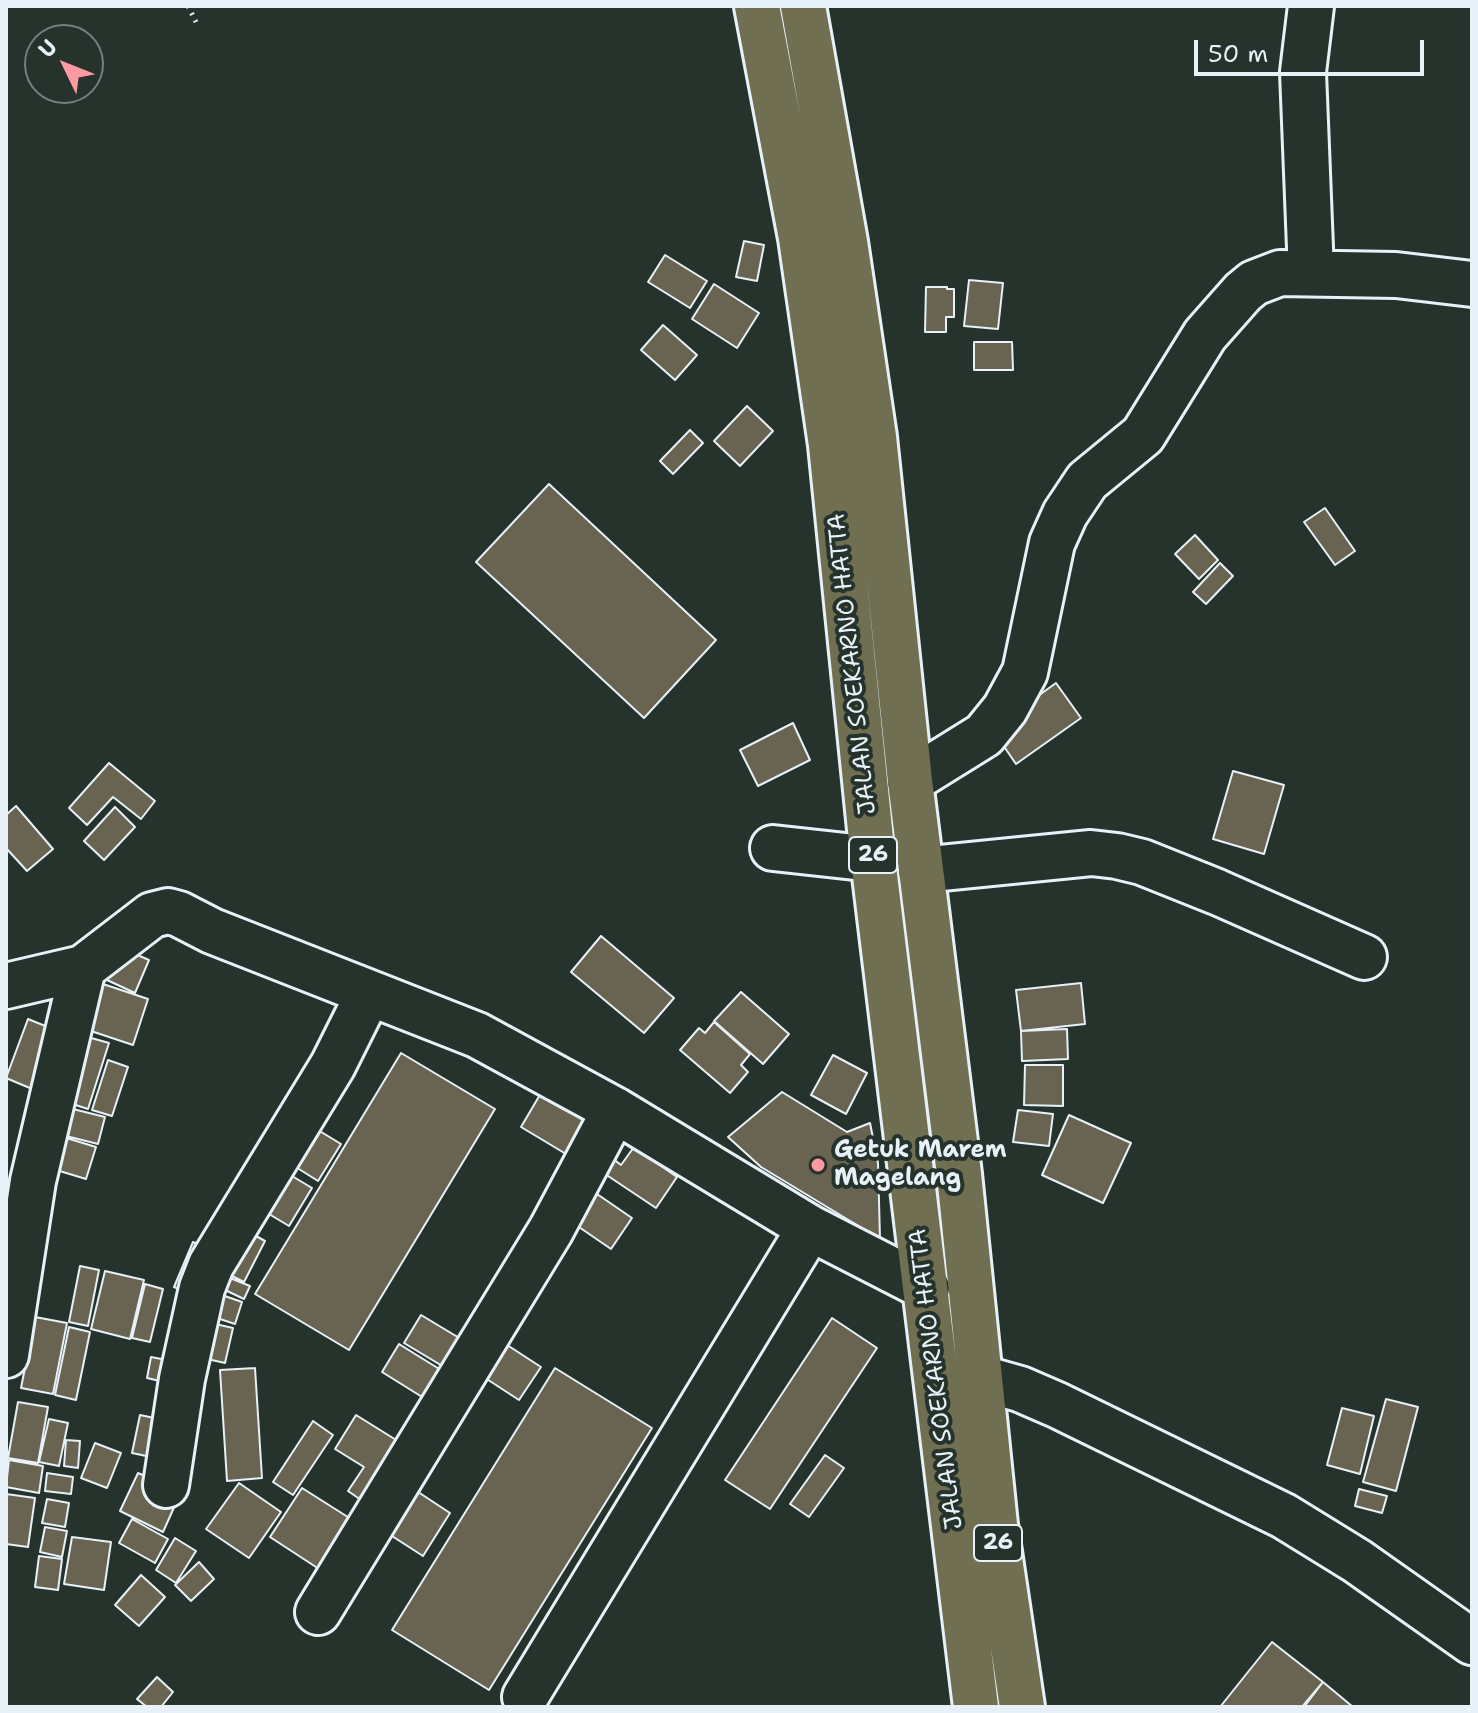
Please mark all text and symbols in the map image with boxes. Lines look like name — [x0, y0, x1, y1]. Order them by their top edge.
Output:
north arrow — [24, 24, 104, 104]
scale bar — [1198, 24, 1428, 74]
text: U — [32, 33, 63, 64]
text: 50 m — [1208, 38, 1268, 70]
street label: JALAN SOEKARNO HATTA — [823, 512, 883, 816]
road number: 26 — [849, 837, 897, 873]
place label: Getuk Marem Magelang — [834, 1137, 1007, 1193]
marker: Getuk Marem Magelang — [809, 1156, 827, 1174]
street label: JALAN SOEKARNO HATTA — [904, 1227, 970, 1531]
road number: 26 — [974, 1525, 1022, 1561]

